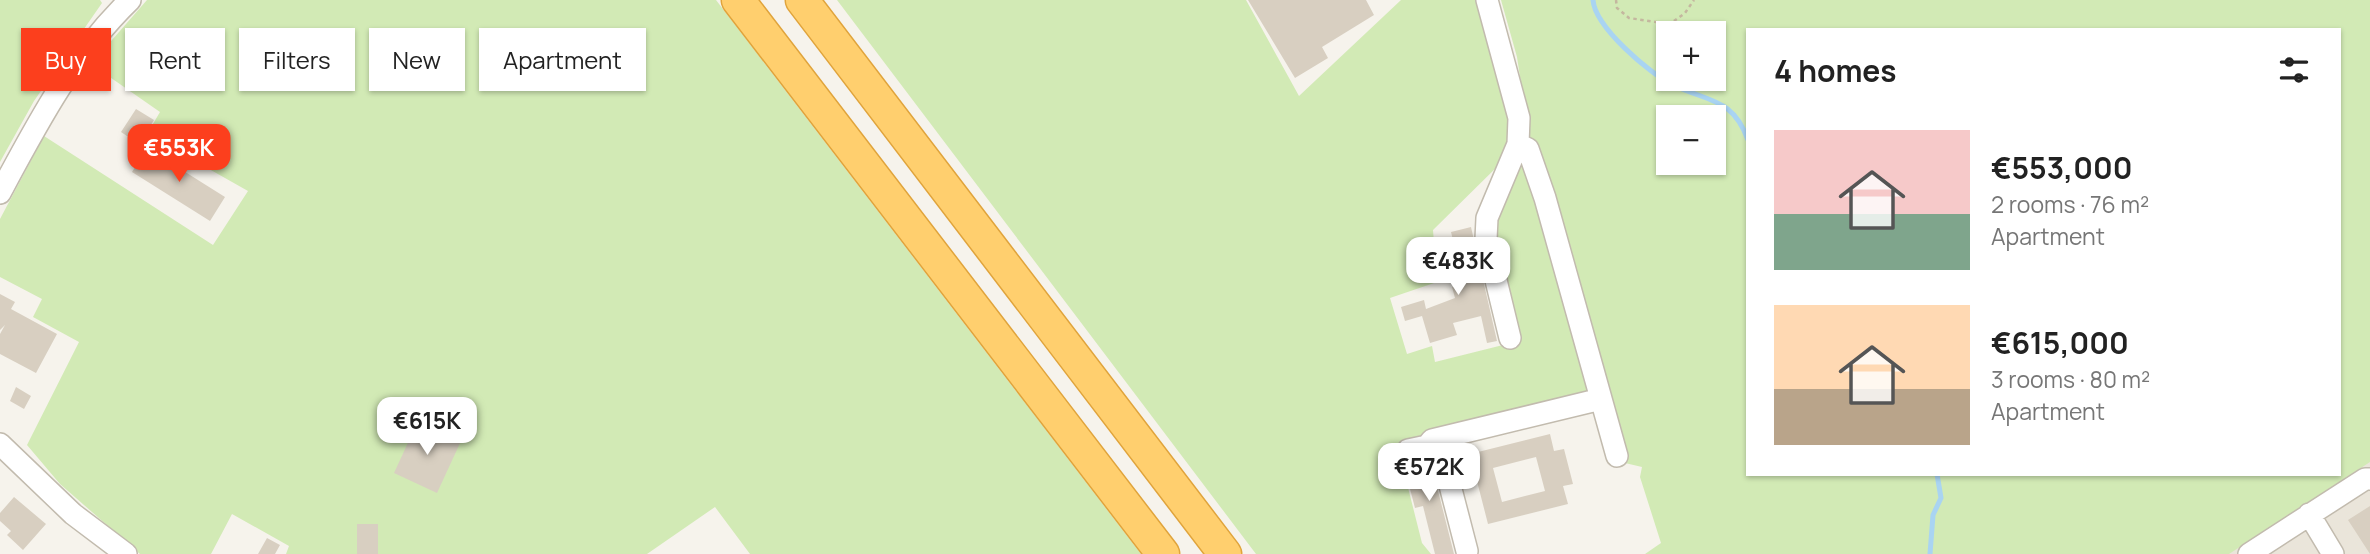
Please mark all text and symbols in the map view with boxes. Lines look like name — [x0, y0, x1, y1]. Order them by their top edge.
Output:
map controls — [1656, 21, 1726, 175]
button: + — [1656, 21, 1726, 91]
chip: Buy — [21, 28, 111, 91]
chip: Rent — [125, 28, 225, 91]
chip: Filters — [239, 28, 355, 91]
chip: New — [369, 28, 465, 91]
chip: Apartment — [479, 28, 646, 91]
text: 4 homes — [1774, 50, 1897, 91]
icon: filters — [2275, 51, 2313, 89]
button: − — [1656, 105, 1726, 175]
pin: €553K — [130, 124, 228, 184]
text: €553K — [144, 131, 214, 163]
text: €553,000 — [1991, 147, 2132, 188]
icon: home — [1830, 158, 1914, 242]
text: 2 rooms · 76 m² — [1991, 188, 2149, 220]
text: Apartment — [1991, 220, 2105, 252]
pin: €483K — [1409, 238, 1507, 297]
text: €483K — [1422, 244, 1494, 276]
text: €615,000 — [1991, 322, 2129, 363]
icon: home — [1830, 333, 1914, 417]
text: 3 rooms · 80 m² — [1991, 363, 2150, 395]
text: Apartment — [1991, 395, 2105, 427]
pin: €615K — [378, 398, 476, 457]
text: €615K — [393, 404, 461, 436]
pin: €572K — [1380, 444, 1478, 503]
text: €572K — [1394, 450, 1464, 482]

